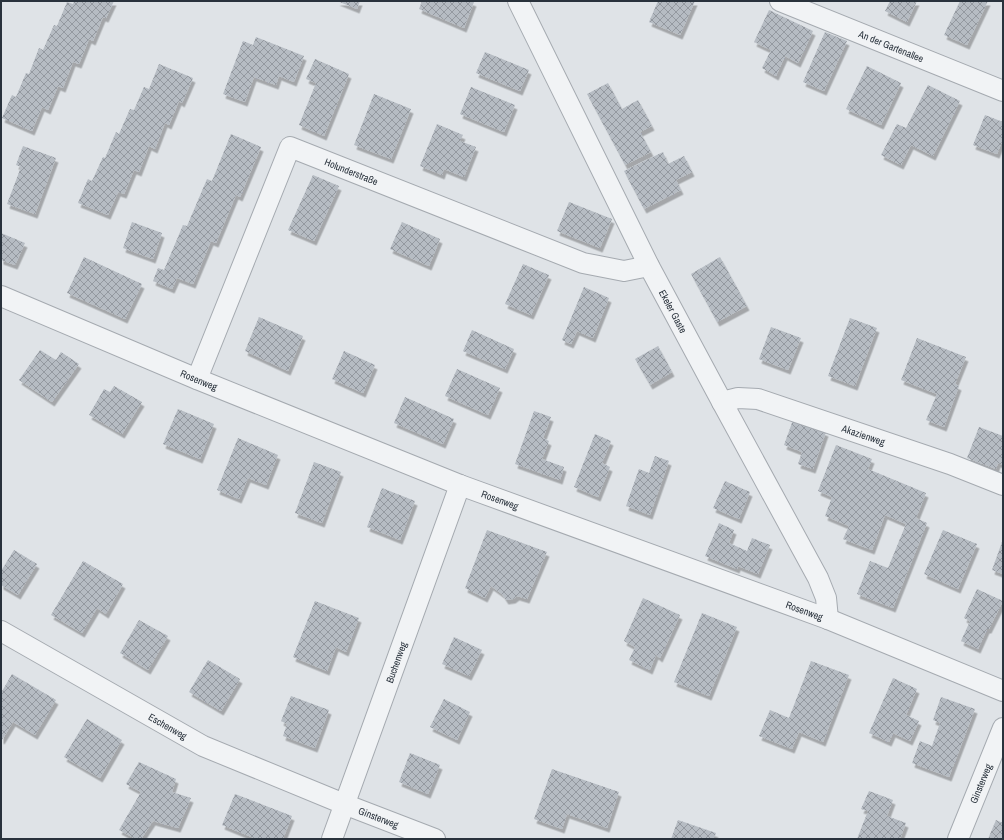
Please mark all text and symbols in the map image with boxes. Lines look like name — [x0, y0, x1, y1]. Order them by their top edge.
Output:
street label: An der Gartenallee — [856, 27, 926, 65]
street label: Holunderstraße — [323, 155, 380, 188]
street label: Ekeler Gaste — [656, 288, 690, 336]
street label: Rosenweg — [178, 367, 220, 394]
street label: Akazienweg — [839, 422, 887, 449]
street label: Rosenweg — [479, 487, 521, 513]
street label: Rosenweg — [784, 598, 825, 624]
street label: Buchenweg — [383, 640, 410, 685]
street label: Eschenweg — [146, 710, 190, 743]
street label: Ginsterweg — [967, 761, 995, 805]
street label: Ginsterweg — [357, 804, 401, 832]

